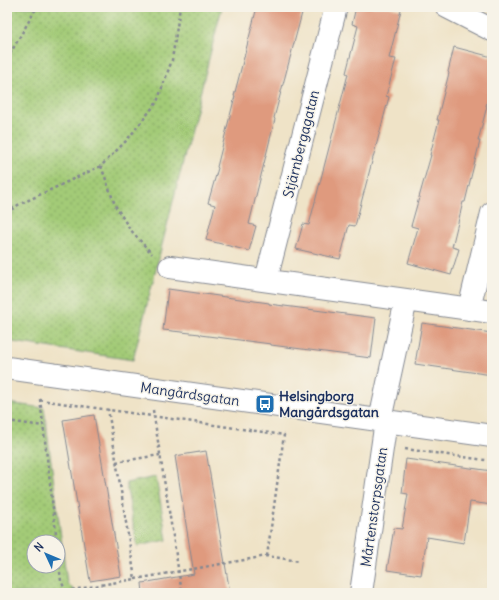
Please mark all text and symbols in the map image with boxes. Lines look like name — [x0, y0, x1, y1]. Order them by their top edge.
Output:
street label: Stjärnbergagatan — [279, 88, 323, 200]
street label: Mangårdsgatan — [139, 378, 241, 410]
place label: Helsingborg Mangårdsgatan — [279, 387, 379, 421]
bus stop icon: Helsingborg Mangårdsgatan — [254, 393, 276, 415]
street label: Mårtenstorpsgatan — [357, 446, 391, 568]
north arrow — [26, 534, 66, 574]
text: N — [31, 539, 46, 555]

